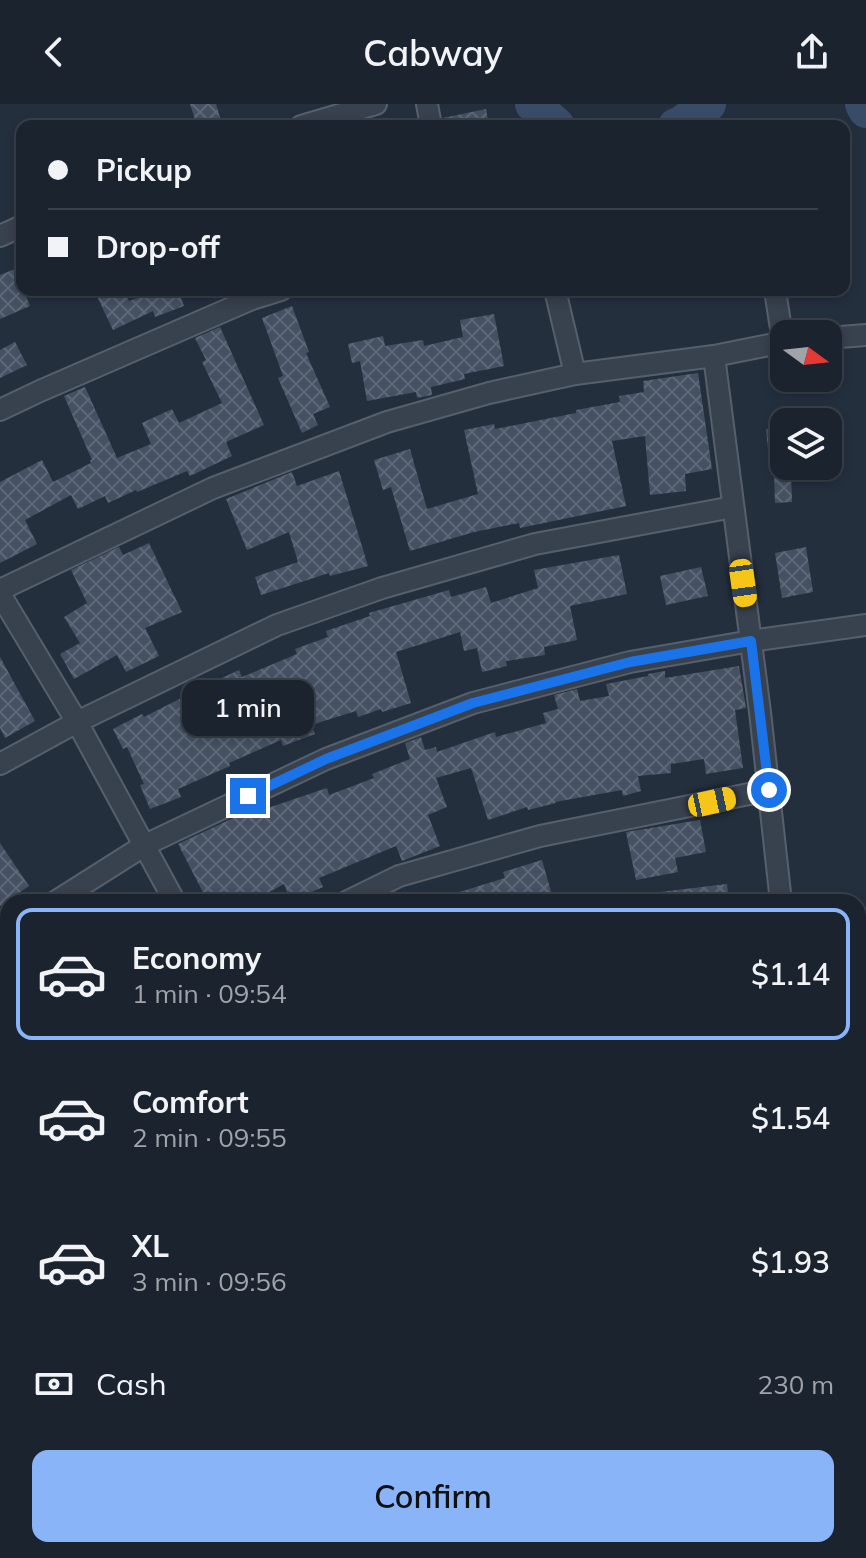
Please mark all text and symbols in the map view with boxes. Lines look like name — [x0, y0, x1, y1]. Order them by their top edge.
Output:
icon: back — [32, 30, 76, 74]
text: Cabway — [363, 30, 503, 75]
icon: share — [790, 30, 834, 74]
text: Pickup — [96, 151, 192, 189]
text: Drop-off — [96, 228, 220, 266]
north arrow — [770, 320, 842, 392]
map controls — [770, 320, 842, 480]
button: layers — [770, 408, 842, 480]
car — [728, 558, 758, 608]
callout: 1 min — [182, 680, 314, 736]
text: 1 min — [214, 691, 282, 724]
route start — [751, 772, 787, 808]
route end — [230, 778, 266, 814]
car — [686, 785, 738, 819]
icon: car — [36, 938, 108, 1010]
text: Economy — [132, 939, 261, 977]
text: $1.14 — [751, 955, 830, 993]
text: 1 min · 09:54 — [132, 977, 287, 1010]
icon: car — [36, 1082, 108, 1154]
text: Comfort — [132, 1083, 249, 1121]
text: $1.54 — [751, 1099, 830, 1137]
text: 2 min · 09:55 — [132, 1121, 287, 1154]
icon: car — [36, 1226, 108, 1298]
text: XL — [132, 1227, 169, 1265]
text: $1.93 — [751, 1243, 830, 1281]
text: 3 min · 09:56 — [132, 1265, 287, 1298]
icon: cash — [32, 1362, 76, 1406]
text: Cash — [96, 1365, 167, 1403]
text: 230 m — [758, 1368, 834, 1401]
button: Confirm — [32, 1450, 834, 1542]

